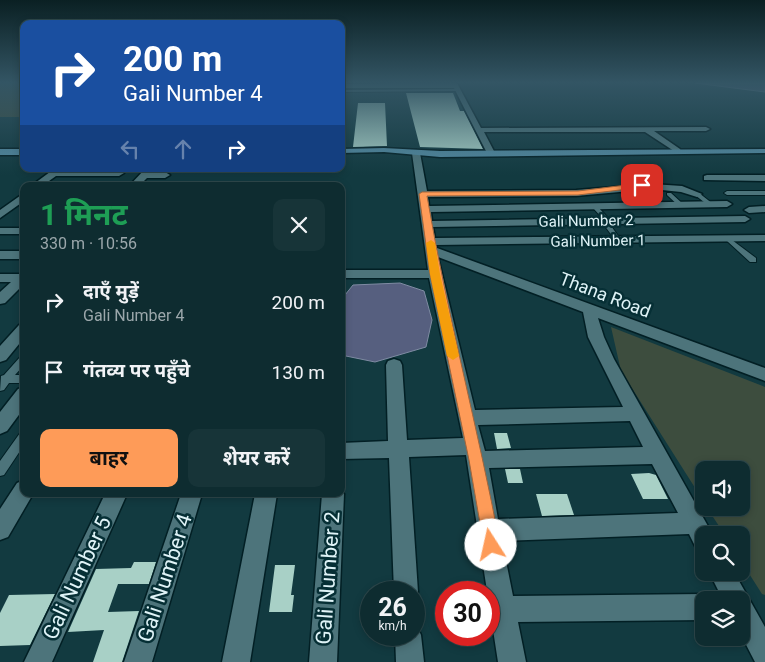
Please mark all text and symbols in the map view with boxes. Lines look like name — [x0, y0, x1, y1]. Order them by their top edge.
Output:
text: 200 m — [123, 39, 222, 80]
icon: right — [40, 40, 105, 105]
text: Gali Number 4 — [123, 81, 263, 106]
icon: left — [116, 135, 144, 163]
icon: ahead — [169, 135, 197, 163]
icon: right — [222, 135, 250, 163]
pin — [621, 164, 663, 206]
icon: arrive — [628, 171, 656, 199]
text: 1 मिनट — [40, 197, 128, 232]
button: close — [273, 199, 325, 251]
street label: Gali Number 2 — [538, 211, 634, 231]
street label: Gali Number 1 — [550, 231, 646, 251]
text: 330 m · 10:56 — [40, 234, 137, 253]
street label: Thana Road — [557, 268, 654, 322]
text: दाएँ मुड़ें — [83, 280, 139, 303]
icon: right — [40, 288, 68, 316]
text: 200 m — [272, 291, 325, 314]
text: Gali Number 4 — [83, 306, 184, 325]
icon: arrive — [40, 358, 68, 386]
text: गंतव्य पर पहुँचे — [83, 359, 190, 382]
text: 130 m — [272, 361, 325, 384]
button: बाहर — [40, 429, 178, 487]
button: शेयर करें — [188, 429, 325, 487]
map controls — [695, 461, 750, 646]
button: sound — [695, 461, 750, 516]
street label: Gali Number 4 — [133, 511, 197, 645]
street label: Gali Number 2 — [311, 511, 345, 645]
street label: Gali Number 5 — [38, 513, 116, 643]
position arrow — [464, 518, 516, 570]
button: search — [695, 526, 750, 581]
speed limit sign: 30 — [435, 581, 500, 646]
button: layers — [695, 591, 750, 646]
text: 26 — [378, 593, 407, 622]
text: km/h — [378, 619, 407, 633]

